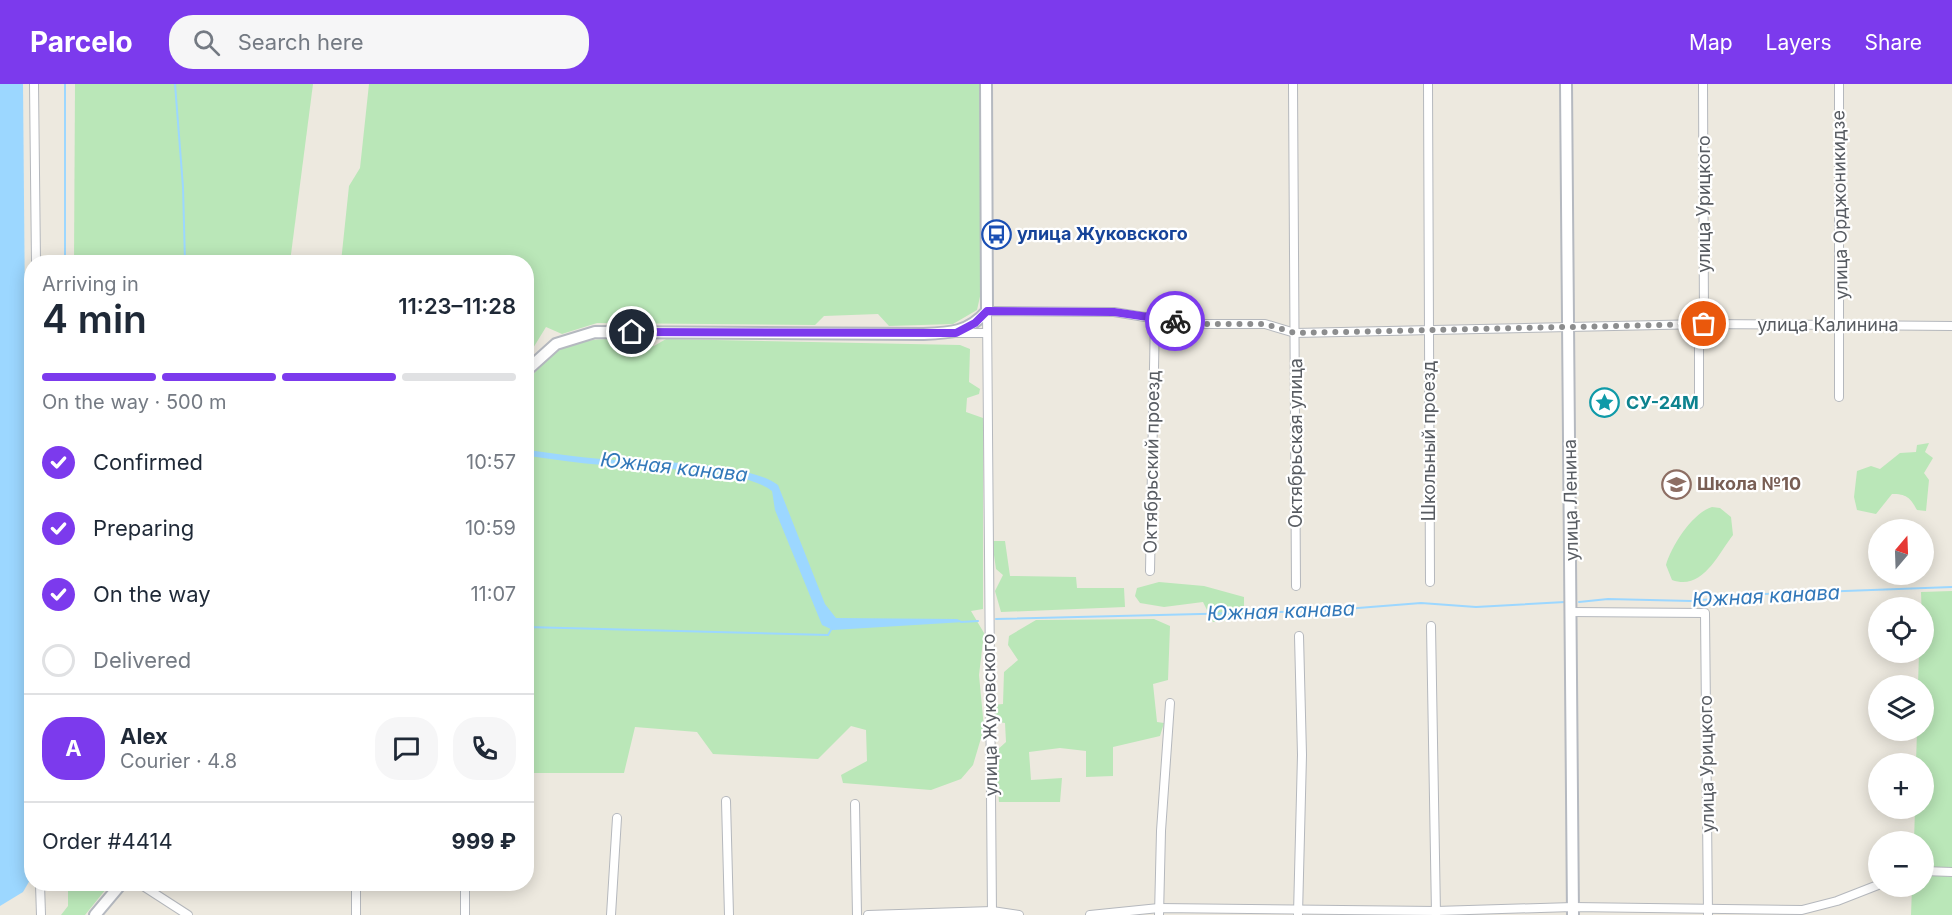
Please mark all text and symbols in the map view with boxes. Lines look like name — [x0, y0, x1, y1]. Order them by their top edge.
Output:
search box — [169, 15, 589, 69]
text: Parcelo — [30, 25, 133, 59]
icon: search — [190, 26, 223, 59]
text: Search here — [238, 29, 363, 55]
text: Map — [1689, 30, 1733, 55]
text: Layers — [1766, 30, 1832, 55]
text: Share — [1865, 30, 1922, 55]
street label: улица Орджоникидзе — [1827, 110, 1852, 300]
street label: улица Урицкого — [1693, 135, 1714, 273]
bus stop icon: улица Жуковского — [980, 218, 1012, 250]
place label: улица Жуковского — [1017, 223, 1188, 244]
text: Arriving in — [42, 272, 139, 296]
courier — [1145, 291, 1205, 351]
text: 11:23–11:28 — [398, 293, 516, 319]
text: 4 min — [42, 295, 147, 342]
pin — [1678, 298, 1729, 349]
icon: bike — [1159, 305, 1192, 338]
pin — [606, 306, 657, 357]
icon: bag — [1687, 307, 1720, 340]
street label: улица Калинина — [1757, 314, 1899, 335]
icon: home — [615, 315, 648, 348]
street label: Октябрьская улица — [1285, 358, 1306, 528]
street label: Школьный проезд — [1418, 361, 1439, 521]
street label: Октябрьский проезд — [1139, 370, 1164, 554]
place icon: СУ-24М — [1589, 387, 1621, 419]
text: On the way · 500 m — [42, 390, 226, 414]
place label: СУ-24М — [1626, 392, 1699, 413]
street label: улица Ленина — [1559, 439, 1582, 561]
icon: check — [42, 446, 75, 479]
water label: Южная канава — [599, 447, 749, 487]
text: Confirmed — [93, 449, 203, 475]
text: 10:57 — [466, 450, 516, 474]
school or university icon: Школа №10 — [1660, 468, 1692, 500]
place label: Школа №10 — [1697, 473, 1801, 494]
icon: check — [42, 512, 75, 545]
text: Preparing — [93, 515, 194, 541]
text: 10:59 — [465, 516, 516, 540]
north arrow — [1868, 519, 1934, 585]
map controls — [1868, 519, 1934, 897]
icon: check — [42, 578, 75, 611]
water label: Южная канава — [1691, 580, 1841, 612]
text: On the way — [93, 581, 211, 607]
text: 11:07 — [470, 582, 516, 606]
water label: Южная канава — [1207, 596, 1355, 626]
button: locate — [1868, 597, 1934, 663]
street label: улица Жуковского — [978, 633, 1001, 797]
text: Delivered — [93, 647, 191, 673]
button: layers — [1868, 675, 1934, 741]
street label: улица Урицкого — [1695, 695, 1718, 833]
button: chat — [375, 717, 438, 780]
button: phone — [453, 717, 516, 780]
text: Alex — [120, 723, 168, 749]
text: A — [65, 735, 82, 761]
text: Courier · 4.8 — [120, 749, 237, 773]
button: + — [1868, 753, 1934, 819]
text: Order #4414 — [42, 828, 173, 854]
text: 999 ₽ — [452, 828, 516, 854]
button: − — [1868, 831, 1934, 897]

